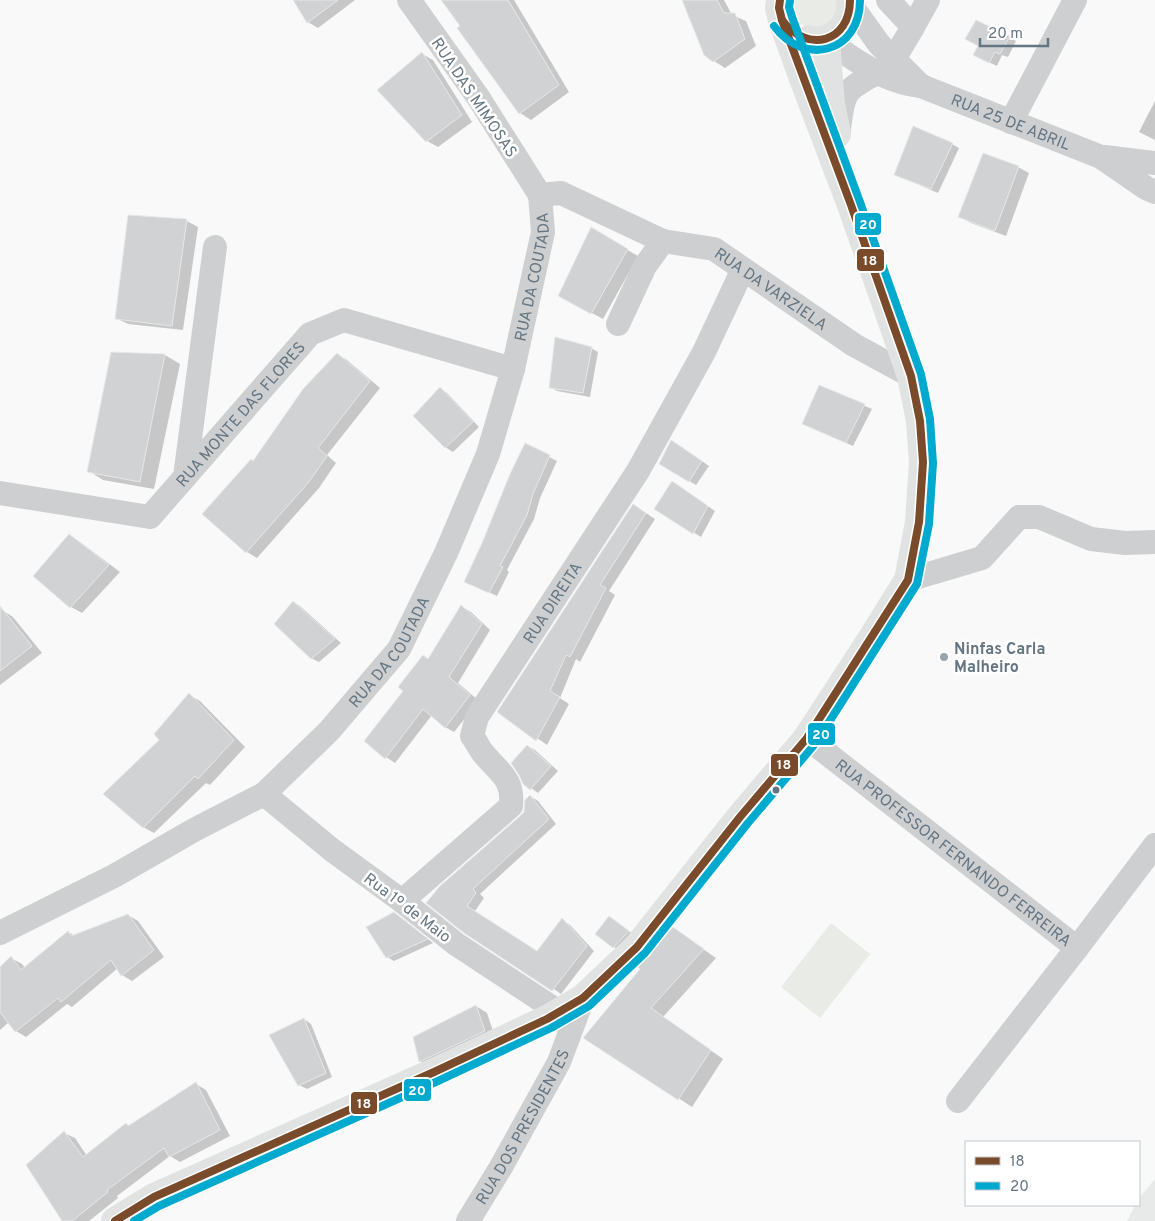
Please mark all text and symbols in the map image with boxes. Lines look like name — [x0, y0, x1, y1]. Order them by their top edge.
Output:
scale bar — [980, 15, 1048, 47]
text: 20 m — [988, 25, 1023, 44]
street label: RUA DAS MIMOSAS — [426, 35, 521, 162]
street label: RUA 25 DE ABRIL — [947, 91, 1073, 156]
street label: RUA DA COUTADA — [511, 212, 555, 344]
line badge: 20 — [854, 212, 882, 236]
text: 20 — [859, 217, 877, 234]
street label: RUA DA VARZIELA — [710, 244, 831, 336]
line badge: 18 — [856, 248, 885, 272]
text: 18 — [863, 253, 877, 270]
street label: RUA MONTE DAS FLORES — [173, 338, 311, 492]
street label: RUA DIREITA — [520, 559, 588, 648]
street label: RUA DA COUTADA — [345, 594, 435, 713]
place label: Ninfas Carla Malheiro — [954, 640, 1045, 678]
marker: Ninfas Carla Malheiro — [938, 651, 950, 663]
line badge: 20 — [807, 722, 836, 746]
text: 20 — [812, 727, 830, 744]
line badge: 18 — [770, 753, 799, 777]
street label: RUA PROFESSOR FERNANDO FERREIRA — [830, 756, 1075, 952]
text: 18 — [777, 757, 791, 774]
unlabelled marker — [771, 785, 781, 795]
street label: Rua 1º de Maio — [359, 869, 454, 948]
street label: RUA DOS PRESIDENTES — [472, 1047, 575, 1209]
line badge: 20 — [403, 1078, 432, 1102]
text: 20 — [408, 1083, 426, 1100]
line badge: 18 — [350, 1091, 378, 1115]
text: 18 — [357, 1096, 371, 1113]
legend — [965, 1141, 1140, 1206]
text: 18 — [1010, 1153, 1025, 1172]
text: 20 — [1010, 1178, 1029, 1197]

